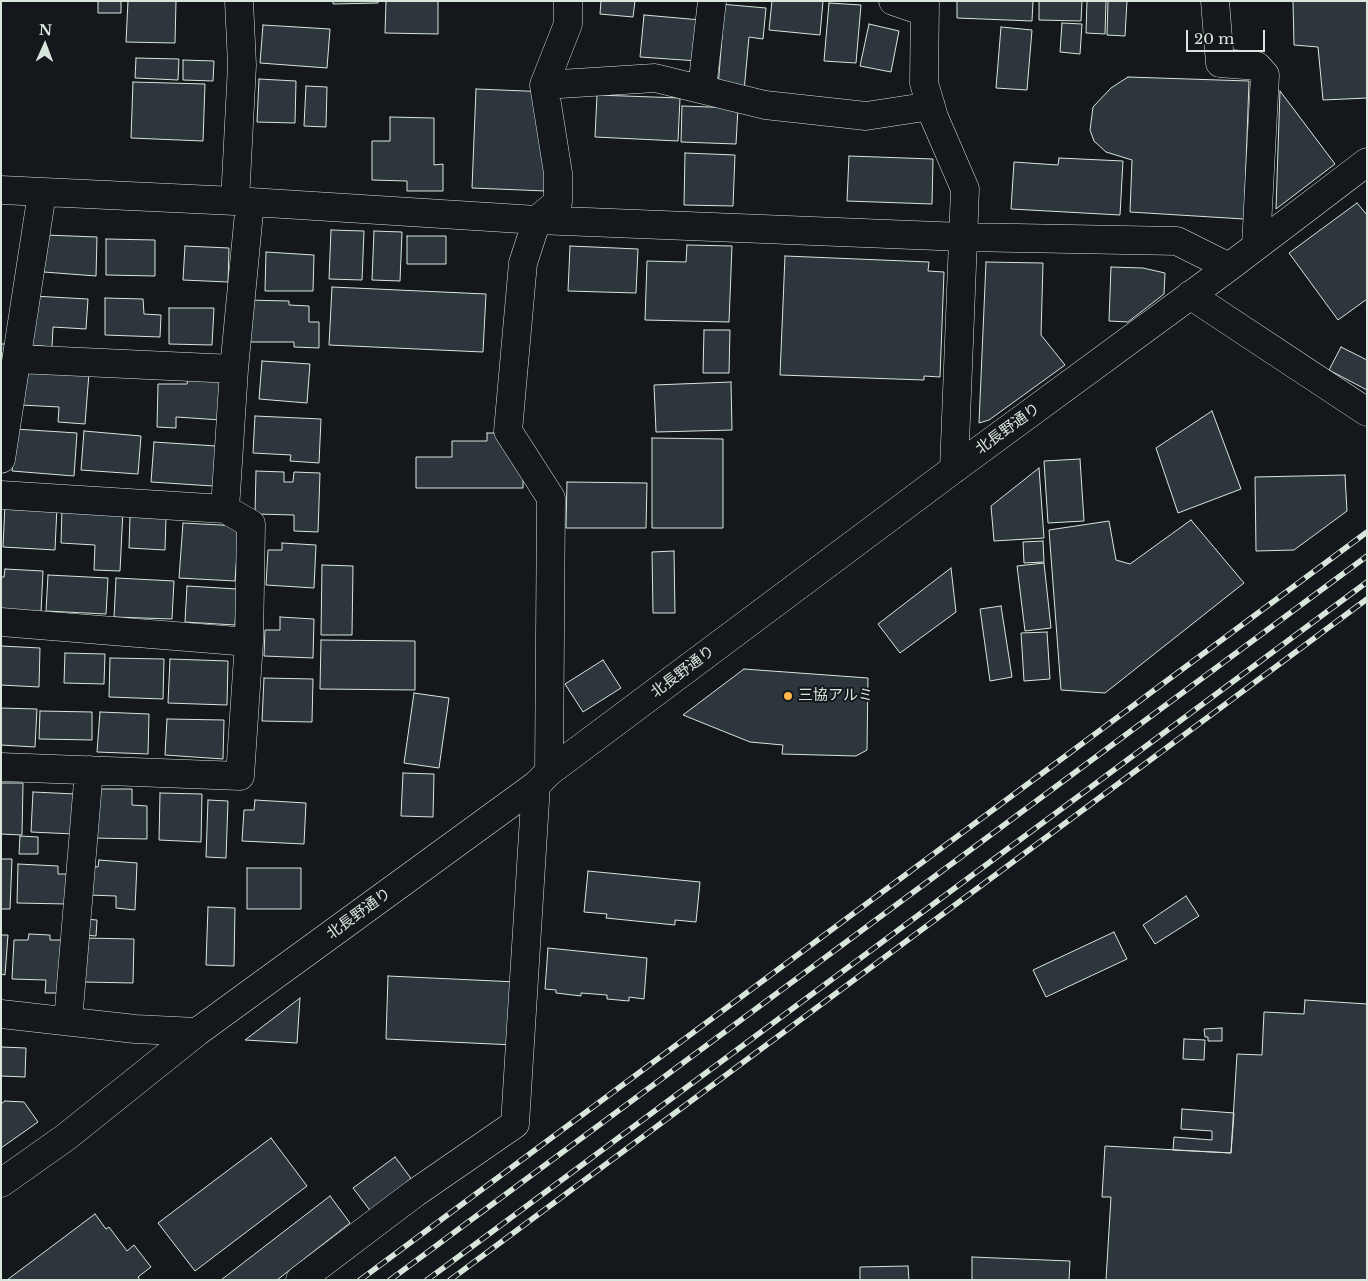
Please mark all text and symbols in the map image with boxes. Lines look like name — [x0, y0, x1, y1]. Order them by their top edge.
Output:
north arrow — [20, 20, 70, 70]
scale bar — [1188, 20, 1267, 52]
text: N — [39, 21, 52, 39]
text: 20 m — [1194, 29, 1234, 48]
street label: 北長野通り — [972, 400, 1044, 458]
street label: 北長野通り — [648, 642, 718, 702]
place label: 三協アルミ — [798, 687, 873, 705]
marker: 三協アルミ — [782, 690, 794, 702]
street label: 北長野通り — [323, 885, 395, 943]

